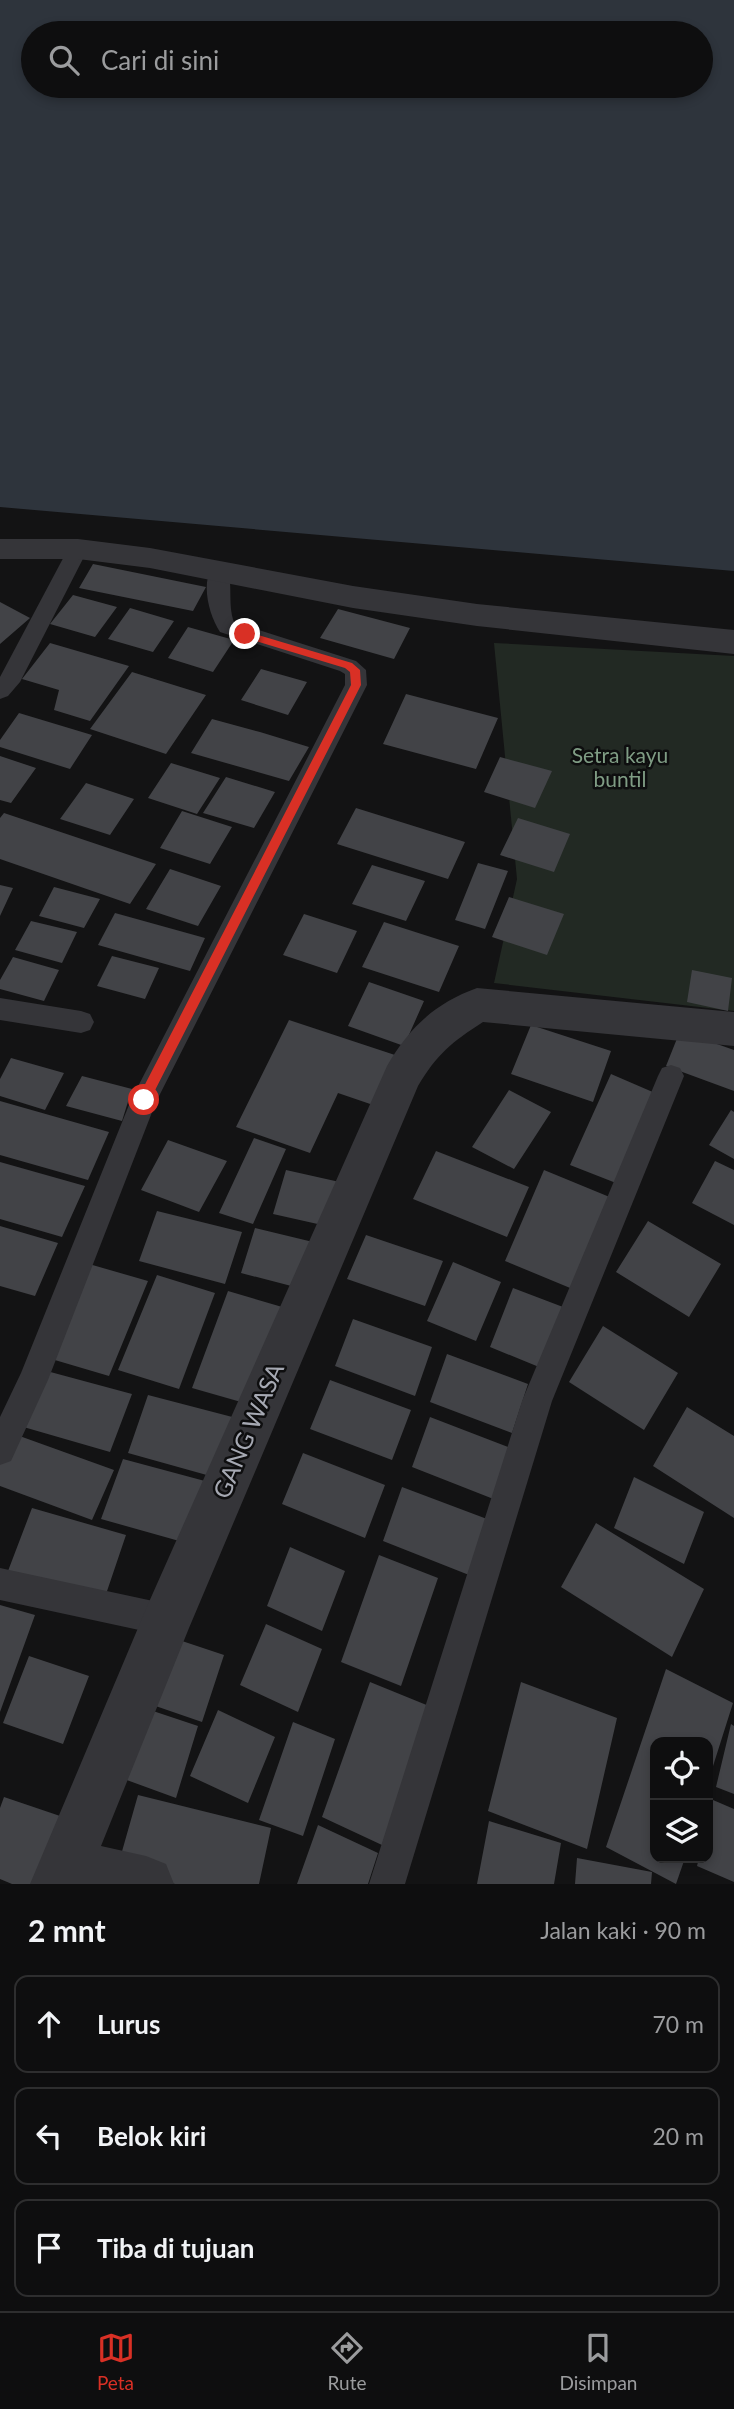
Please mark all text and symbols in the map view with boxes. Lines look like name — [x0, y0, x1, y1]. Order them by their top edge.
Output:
search box — [21, 21, 713, 98]
icon: search — [45, 41, 83, 79]
text: Cari di sini — [101, 44, 219, 76]
route end — [229, 618, 260, 649]
park label: Setra kayu buntil — [572, 742, 668, 791]
route start — [128, 1084, 159, 1115]
street label: GANG WASA — [206, 1358, 289, 1503]
map controls — [650, 1737, 713, 1863]
button: locate — [650, 1737, 713, 1800]
button: layers — [650, 1800, 713, 1863]
text: 2 mnt — [28, 1912, 106, 1948]
text: Jalan kaki · 90 m — [540, 1916, 706, 1944]
icon: ahead — [30, 2005, 68, 2043]
text: Lurus — [97, 2008, 160, 2040]
text: 70 m — [653, 2010, 704, 2038]
icon: left — [30, 2117, 68, 2155]
text: Belok kiri — [97, 2120, 206, 2152]
text: 20 m — [653, 2122, 704, 2150]
icon: arrive — [30, 2229, 68, 2267]
text: Tiba di tujuan — [97, 2232, 255, 2264]
tab: Peta — [97, 2329, 135, 2394]
tab: Rute — [328, 2329, 366, 2394]
tab: Disimpan — [560, 2329, 637, 2394]

